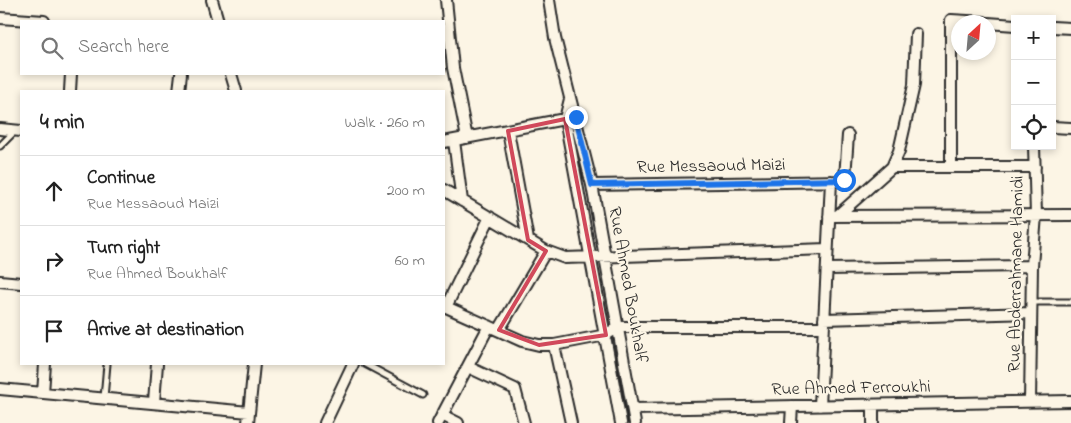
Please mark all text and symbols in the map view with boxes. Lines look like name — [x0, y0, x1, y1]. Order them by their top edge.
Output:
north arrow — [951, 15, 996, 60]
map controls — [1011, 15, 1056, 150]
button: + — [1011, 15, 1056, 60]
search box — [20, 20, 445, 75]
icon: search — [38, 34, 66, 62]
text: Search here — [78, 34, 169, 61]
button: − — [1011, 60, 1056, 105]
button: locate — [1011, 105, 1056, 150]
route end — [565, 106, 588, 129]
text: 4 min — [40, 108, 84, 138]
text: Walk · 260 m — [345, 111, 425, 135]
street label: Rue Messaoud Maizi — [636, 153, 786, 181]
text: Continue — [87, 165, 155, 192]
route start — [833, 169, 856, 192]
street label: Rue Abderrahmane Hamidi — [1002, 175, 1032, 373]
icon: ahead — [40, 177, 68, 205]
text: 200 m — [387, 179, 425, 203]
text: Rue Messaoud Maizi — [87, 192, 219, 216]
street label: Rue Ahmed Boukhalf — [600, 205, 654, 366]
text: Turn right — [87, 235, 160, 262]
icon: right — [40, 247, 68, 275]
text: 60 m — [395, 249, 425, 273]
text: Rue Ahmed Boukhalf — [87, 262, 228, 286]
icon: arrive — [40, 317, 68, 345]
text: Arrive at destination — [87, 317, 244, 344]
street label: Rue Ahmed Ferroukhi — [771, 375, 931, 403]

